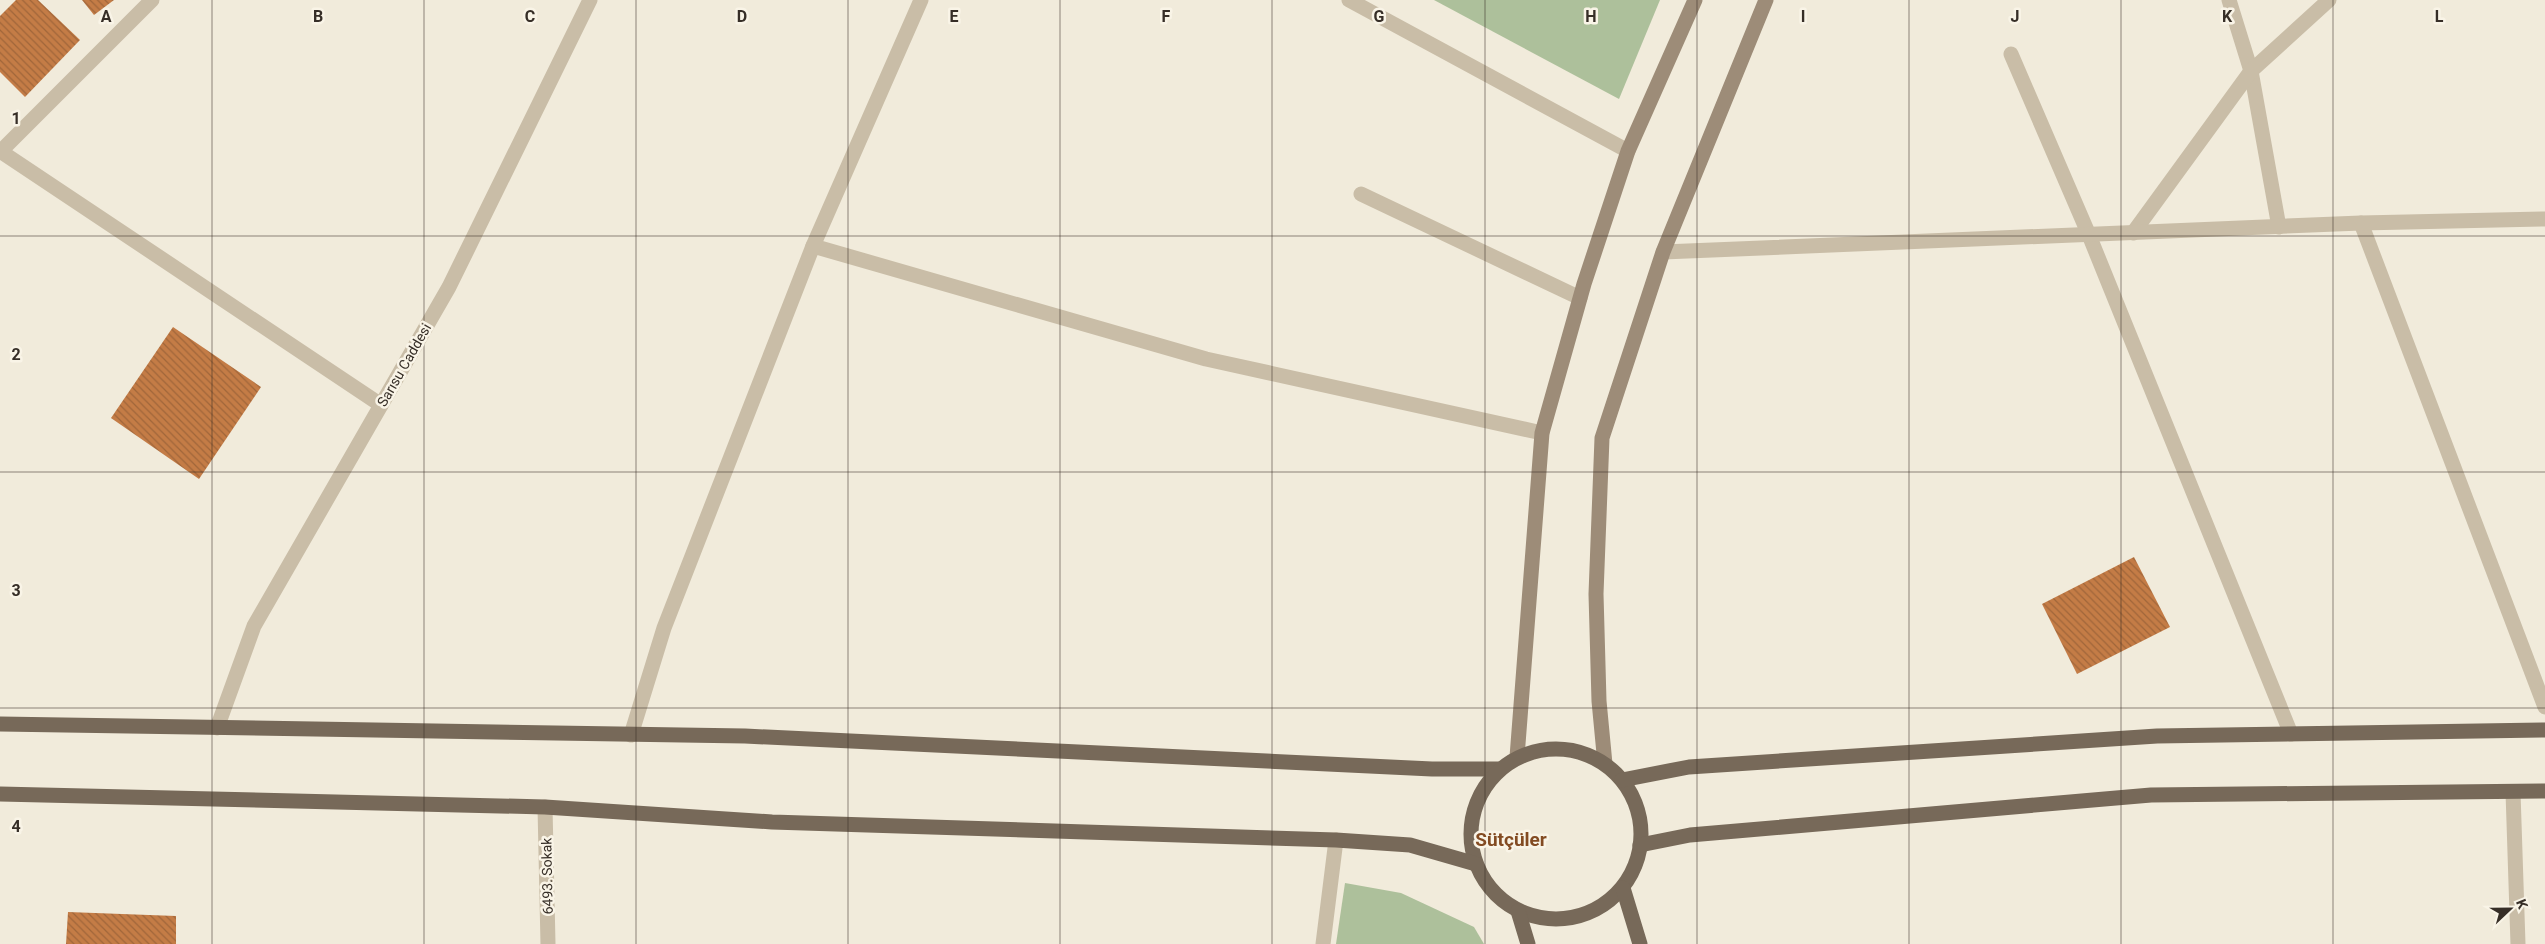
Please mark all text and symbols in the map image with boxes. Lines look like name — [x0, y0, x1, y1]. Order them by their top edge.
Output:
text: A — [101, 7, 112, 26]
text: B — [313, 7, 323, 26]
text: C — [525, 7, 535, 26]
text: D — [737, 7, 747, 26]
text: E — [950, 7, 959, 26]
text: F — [1162, 7, 1171, 26]
text: G — [1374, 7, 1385, 26]
text: H — [1585, 7, 1597, 26]
text: I — [1801, 7, 1805, 26]
text: J — [2011, 7, 2019, 26]
text: K — [2222, 7, 2233, 26]
text: L — [2435, 7, 2444, 26]
text: 1 — [11, 109, 21, 128]
street label: Sarısu Caddesi — [374, 321, 434, 409]
text: 2 — [11, 345, 21, 364]
text: 3 — [11, 581, 21, 600]
text: 4 — [11, 817, 21, 836]
district label: Sütçüler — [1475, 828, 1547, 851]
street label: 6493. Sokak — [538, 837, 556, 915]
north arrow — [2485, 884, 2535, 934]
text: K — [2513, 897, 2531, 911]

